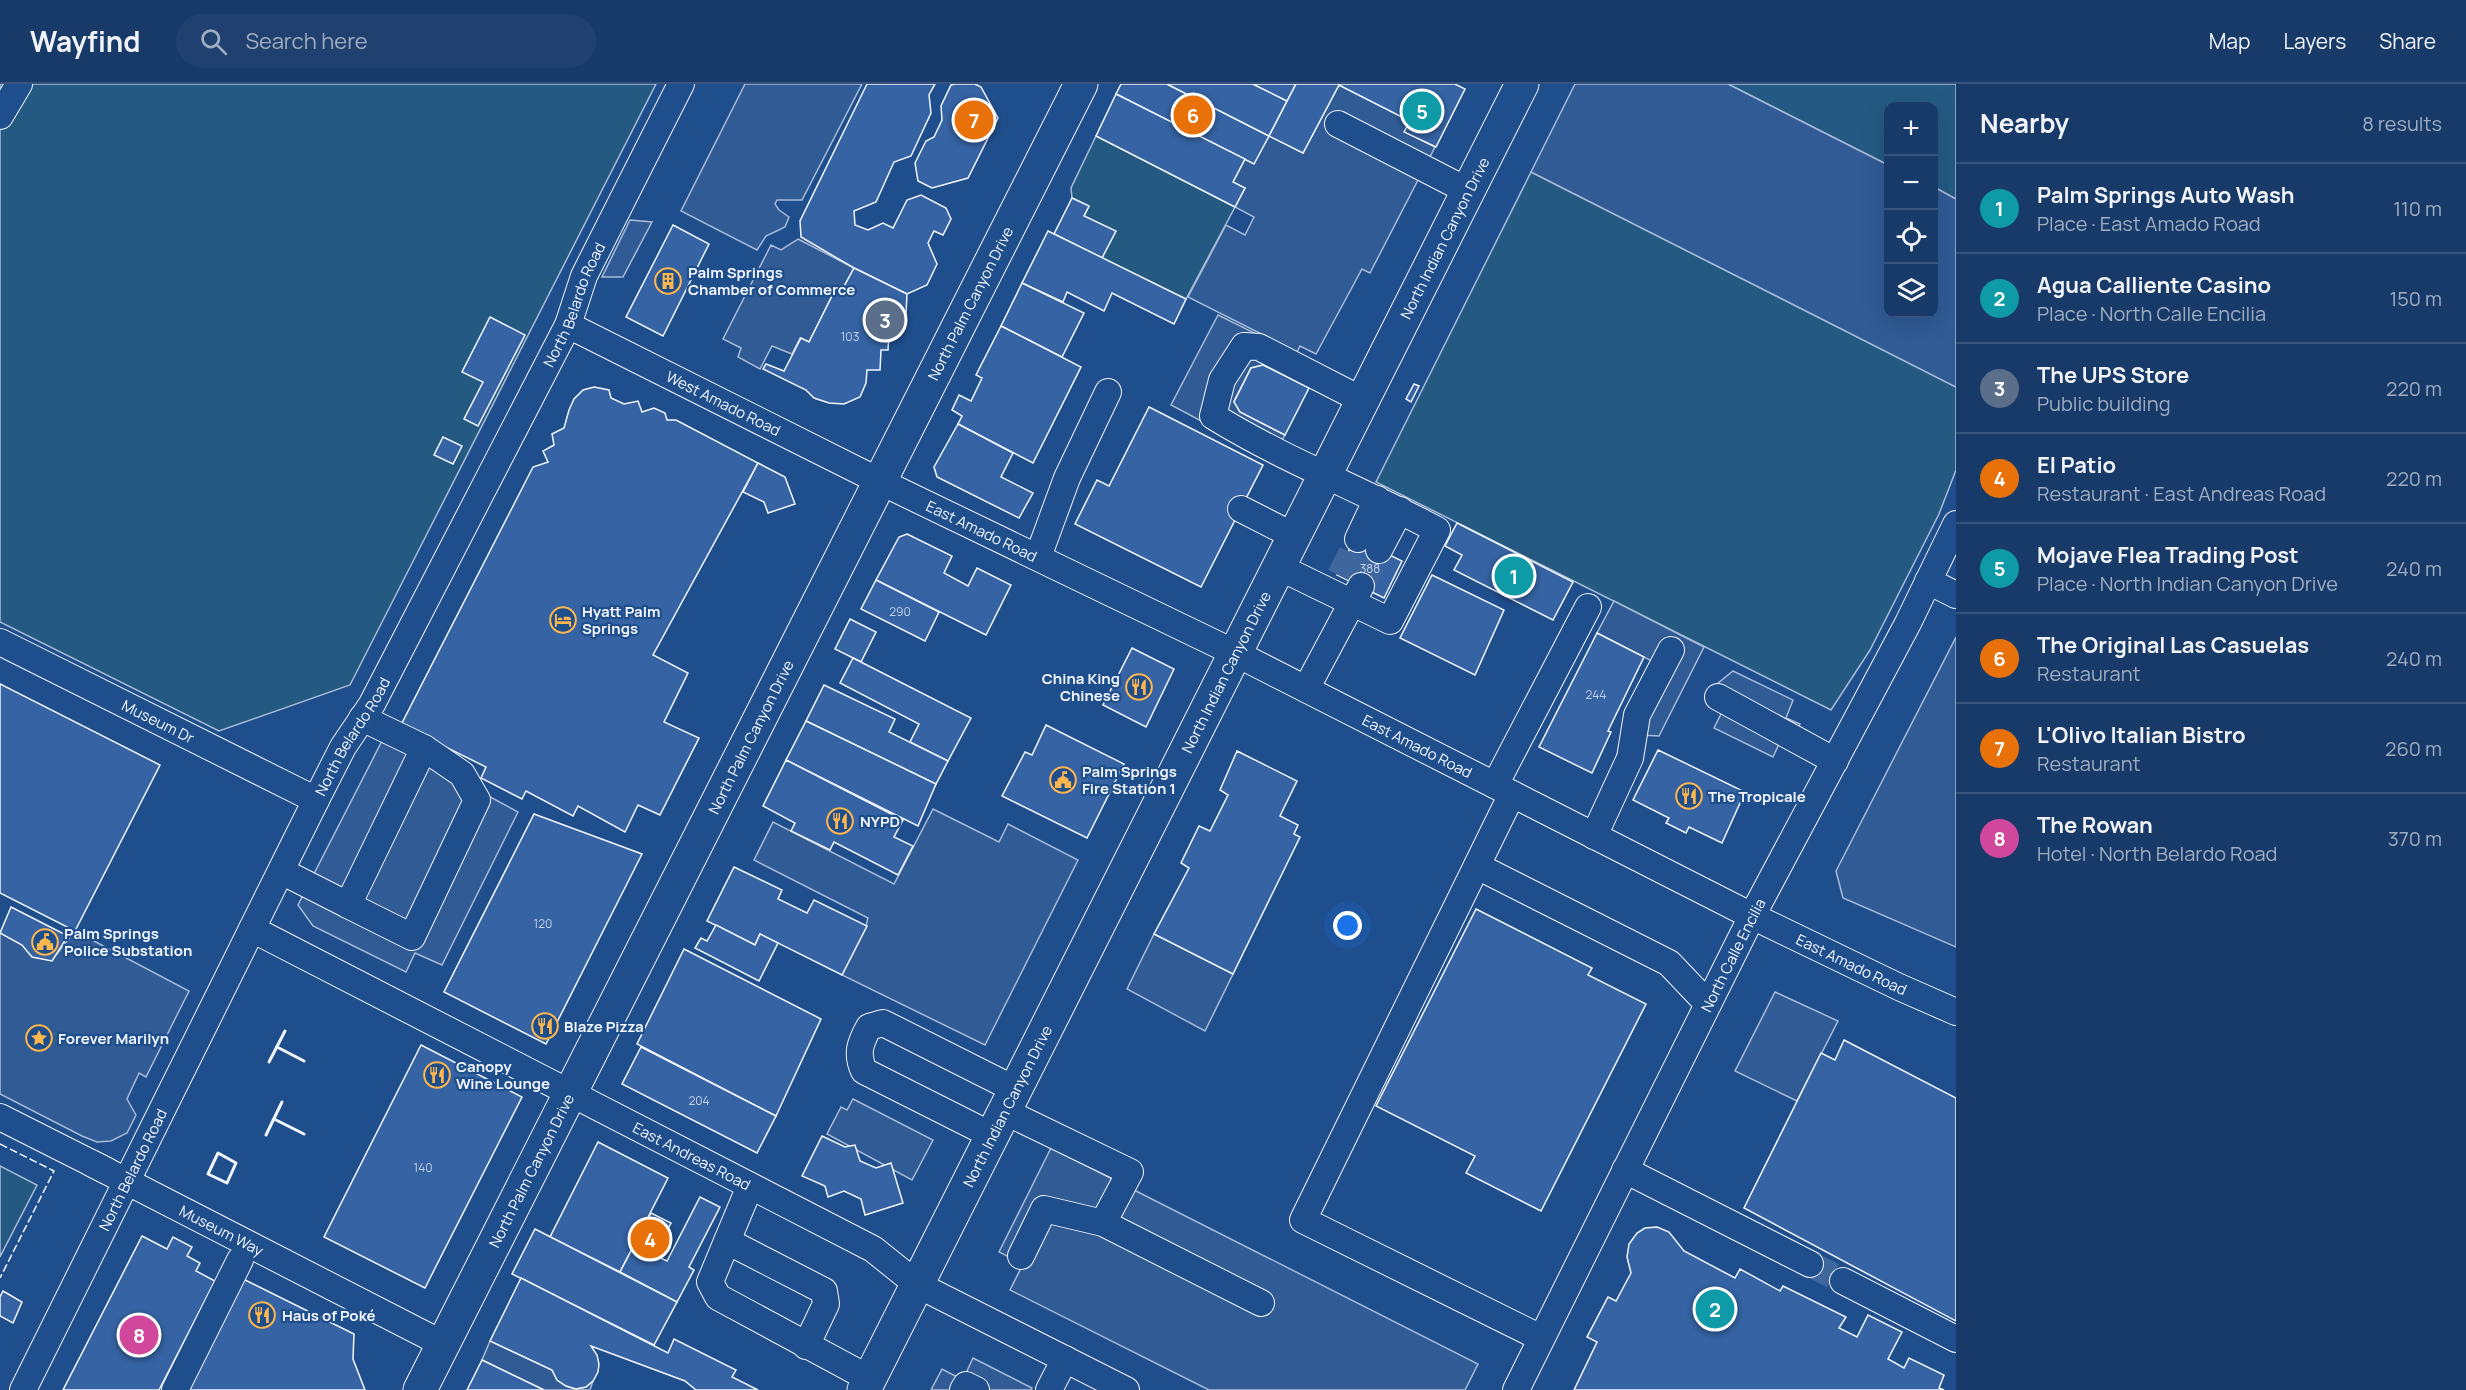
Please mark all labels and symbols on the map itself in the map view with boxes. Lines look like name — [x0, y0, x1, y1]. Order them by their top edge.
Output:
pin: 5 — [1402, 88, 1442, 134]
pin: 6 — [1174, 93, 1212, 138]
pin: 7 — [954, 98, 994, 142]
street label: North Indian Canyon Drive — [1395, 153, 1494, 323]
street label: North Palm Canyon Drive — [922, 222, 1018, 384]
street label: North Belardo Road — [538, 239, 610, 370]
place label: Palm Springs Chamber of Commerce — [688, 262, 855, 300]
building icon: Palm Springs Chamber of Commerce — [653, 266, 683, 296]
pin: 3 — [866, 298, 904, 342]
house number: 103 — [841, 328, 859, 345]
street label: West Amado Road — [663, 365, 784, 441]
street label: East Amado Road — [923, 495, 1041, 566]
pin: 1 — [1494, 554, 1534, 598]
house number: 388 — [1360, 560, 1380, 577]
street label: North Indian Canyon Drive — [1176, 587, 1275, 757]
place label: Hyatt Palm Springs — [582, 601, 660, 639]
house number: 290 — [889, 603, 911, 620]
hotel icon: Hyatt Palm Springs — [548, 605, 578, 635]
street label: North Palm Canyon Drive — [703, 656, 798, 818]
place label: China King Chinese — [1042, 668, 1120, 706]
restaurant icon: China King Chinese — [1124, 672, 1154, 702]
street label: North Belardo Road — [309, 674, 395, 799]
house number: 244 — [1586, 686, 1606, 703]
street label: Museum Dr — [119, 694, 199, 748]
street label: East Amado Road — [1359, 709, 1476, 783]
place label: Palm Springs Fire Station 1 — [1082, 761, 1177, 799]
public building icon: Palm Springs Fire Station 1 — [1048, 765, 1078, 795]
restaurant icon: The Tropicale — [1674, 781, 1704, 811]
place label: The Tropicale — [1708, 786, 1806, 807]
restaurant icon: NYPD — [825, 806, 855, 836]
place label: NYPD — [860, 811, 900, 832]
street label: North Calle Encilia — [1695, 894, 1770, 1015]
your location — [1333, 911, 1362, 940]
house number: 120 — [534, 915, 552, 932]
place label: Palm Springs Police Substation — [64, 923, 192, 961]
public building icon: Palm Springs Police Substation — [30, 927, 60, 957]
street label: East Amado Road — [1793, 928, 1910, 1000]
restaurant icon: Blaze Pizza — [530, 1011, 560, 1041]
place label: Blaze Pizza — [564, 1016, 644, 1037]
street label: North Indian Canyon Drive — [957, 1021, 1057, 1191]
place icon: Forever Marilyn — [24, 1023, 54, 1053]
place label: Forever Marilyn — [58, 1028, 169, 1049]
place label: Canopy Wine Lounge — [456, 1056, 550, 1094]
restaurant icon: Canopy Wine Lounge — [422, 1060, 452, 1090]
street label: North Palm Canyon Drive — [483, 1090, 579, 1251]
house number: 204 — [688, 1092, 710, 1109]
street label: North Belardo Road — [93, 1105, 172, 1234]
street label: East Andreas Road — [630, 1117, 755, 1195]
house number: 140 — [413, 1159, 433, 1176]
street label: Museum Way — [176, 1200, 268, 1261]
pin: 4 — [630, 1216, 670, 1262]
pin: 2 — [1696, 1286, 1734, 1332]
restaurant icon: Haus of Poké — [247, 1300, 277, 1330]
place label: Haus of Poké — [282, 1305, 375, 1326]
pin: 8 — [120, 1312, 158, 1358]

